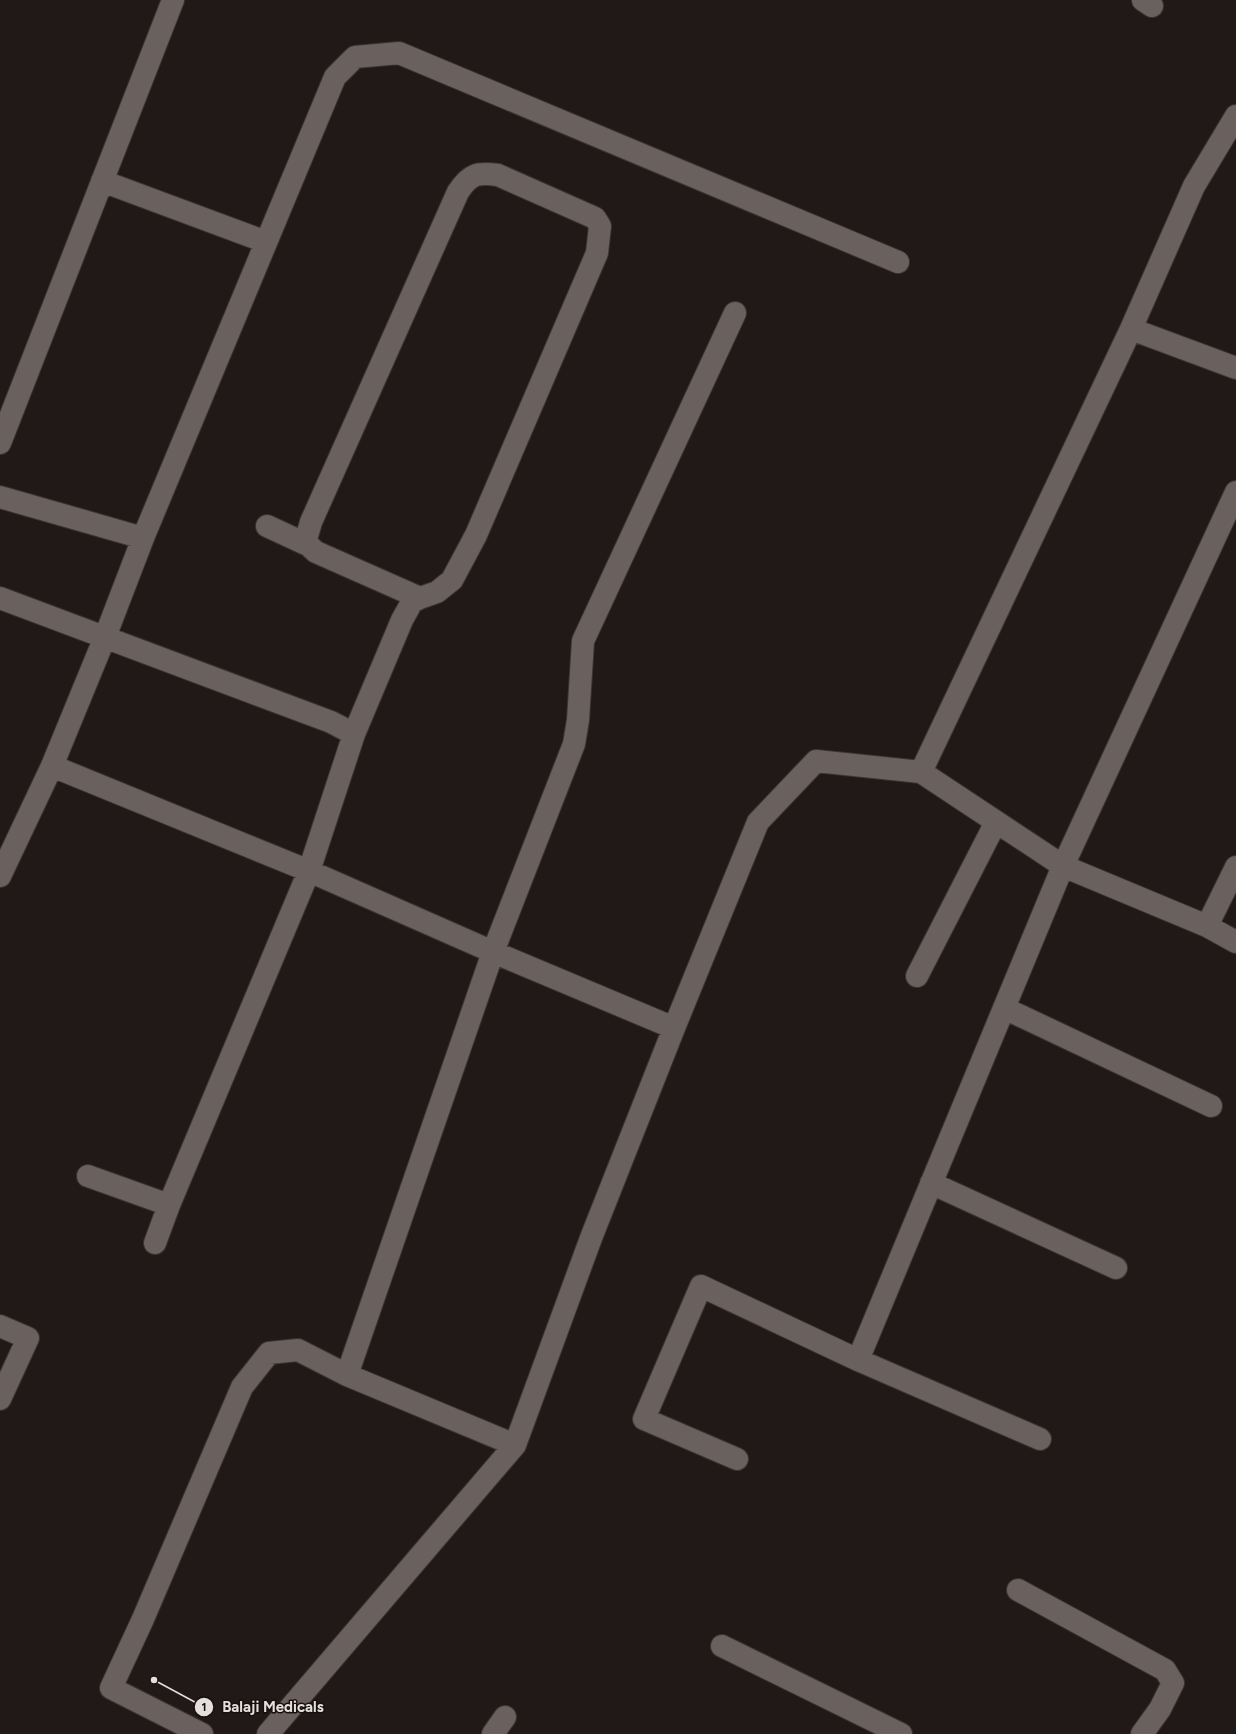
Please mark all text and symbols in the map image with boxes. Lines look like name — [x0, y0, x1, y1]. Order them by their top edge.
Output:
callout: Balaji Medicals — [194, 1693, 331, 1720]
text: Balaji Medicals — [222, 1698, 324, 1716]
text: 1 — [201, 1700, 207, 1714]

